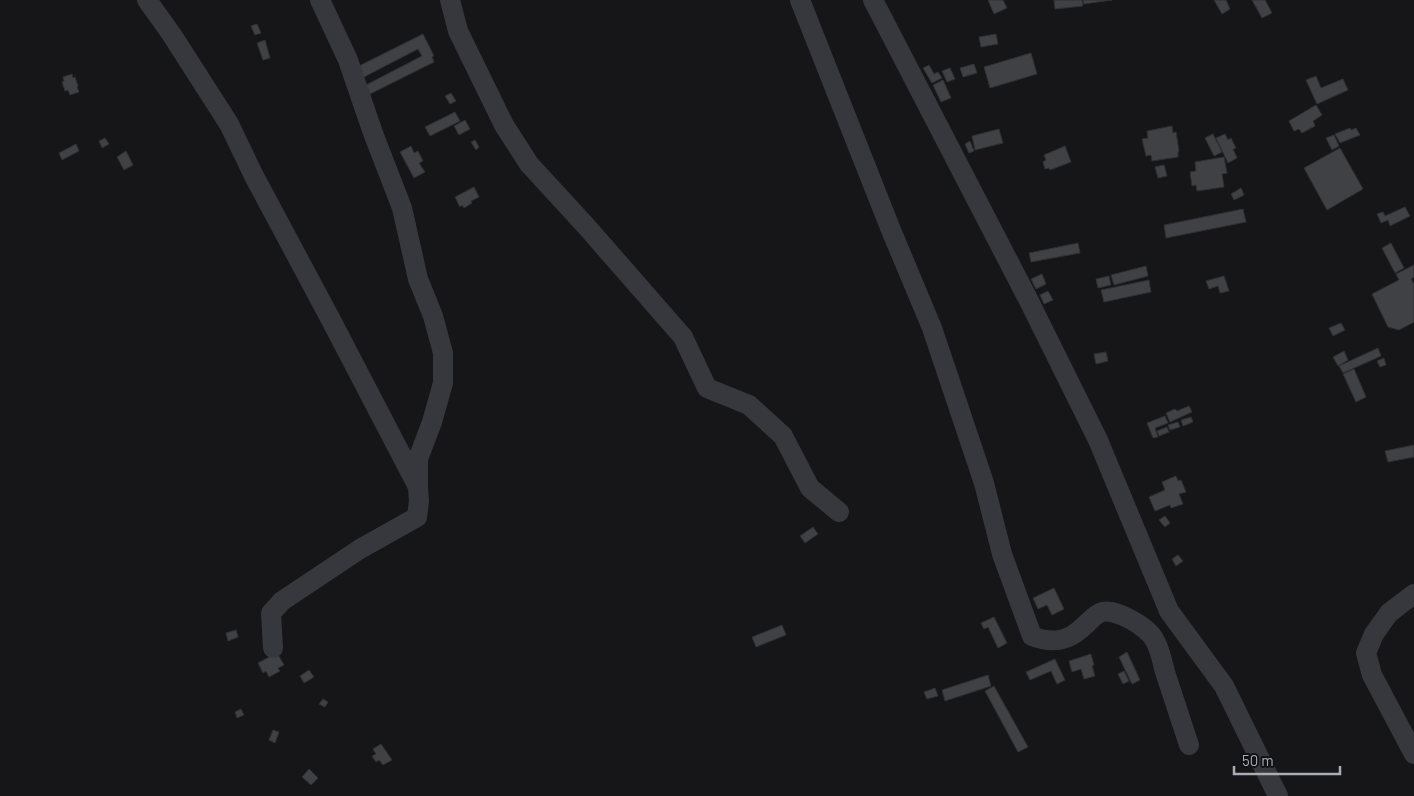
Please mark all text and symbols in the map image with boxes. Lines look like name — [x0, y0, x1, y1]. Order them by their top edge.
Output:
scale bar — [1234, 744, 1340, 776]
text: 50 m — [1242, 751, 1274, 769]

